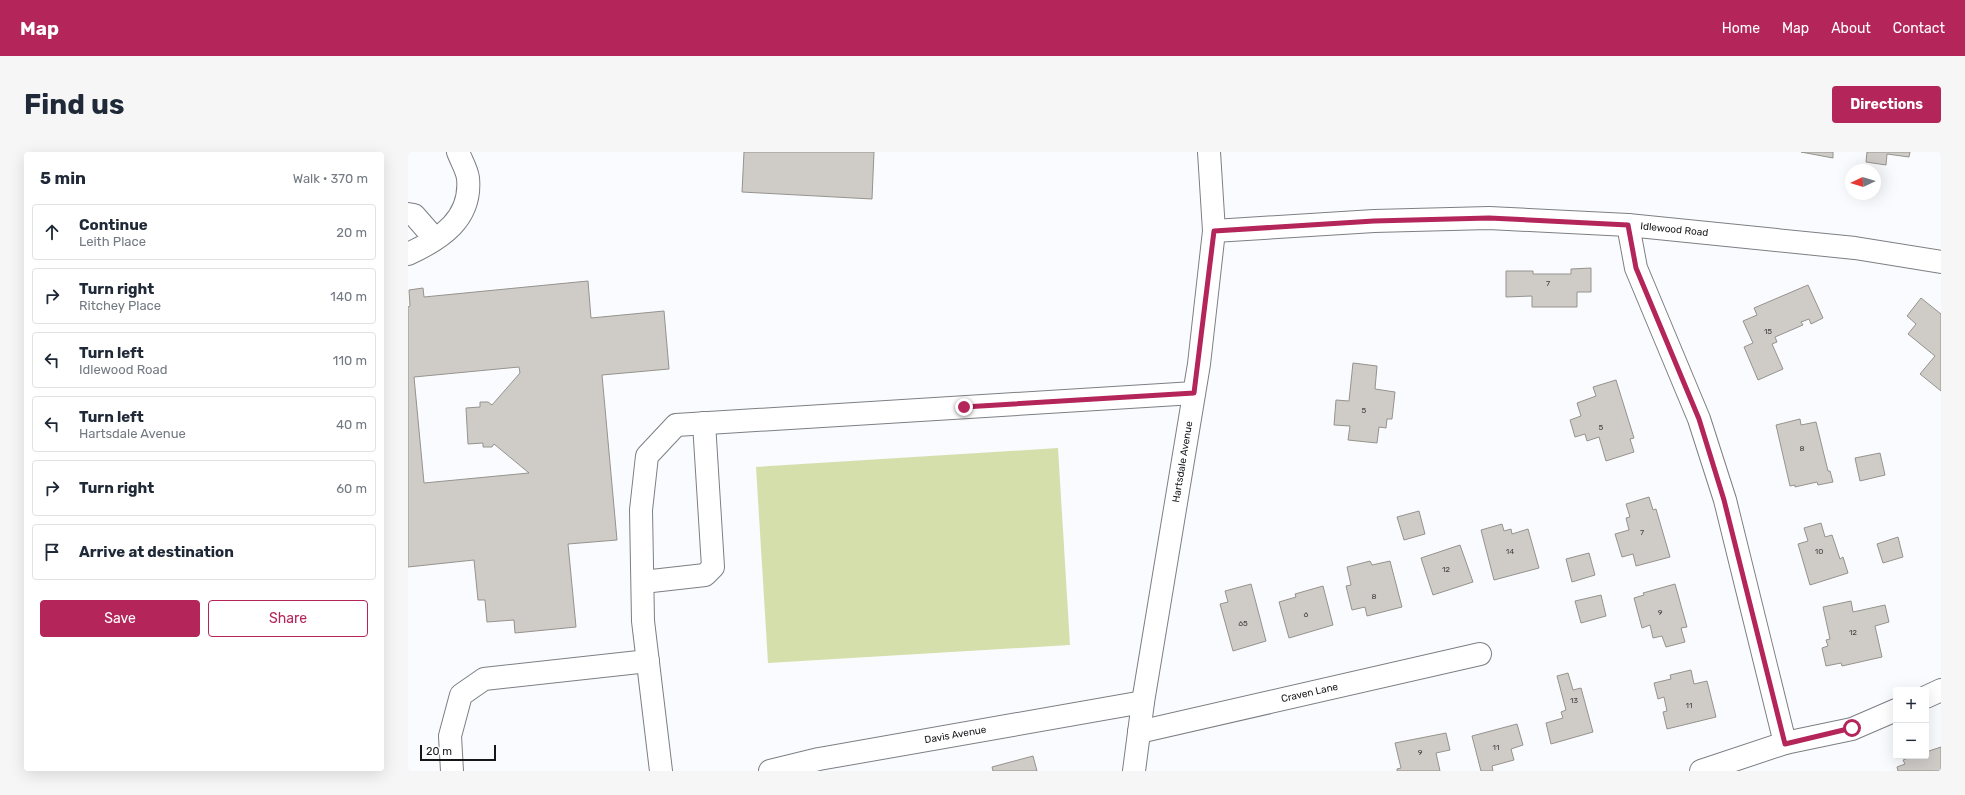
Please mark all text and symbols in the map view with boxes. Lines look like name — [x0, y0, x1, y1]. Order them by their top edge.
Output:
text: Map — [20, 17, 59, 40]
text: Home — [1722, 20, 1760, 37]
text: Map — [1782, 20, 1809, 37]
text: About — [1831, 20, 1871, 37]
text: Contact — [1893, 20, 1945, 37]
button: Directions — [1832, 86, 1941, 123]
text: Find us — [24, 88, 124, 121]
north arrow — [1845, 164, 1881, 200]
text: 5 min — [40, 168, 86, 188]
text: Walk · 370 m — [293, 171, 368, 186]
text: Continue — [79, 216, 148, 234]
street label: Idlewood Road — [1640, 220, 1709, 239]
icon: ahead — [41, 221, 63, 243]
text: 20 m — [336, 225, 367, 240]
text: Leith Place — [79, 234, 146, 249]
house number: 7 — [1546, 279, 1550, 288]
text: Turn right — [79, 280, 154, 298]
icon: right — [41, 285, 63, 307]
text: 140 m — [330, 289, 367, 304]
text: Ritchey Place — [79, 298, 161, 313]
house number: 15 — [1764, 327, 1772, 336]
text: Turn left — [79, 344, 144, 362]
icon: left — [41, 349, 63, 371]
text: 110 m — [333, 353, 367, 368]
text: Idlewood Road — [79, 362, 167, 377]
route end — [955, 398, 973, 416]
house number: 5 — [1362, 406, 1367, 415]
text: Turn left — [79, 408, 144, 426]
icon: left — [41, 413, 63, 435]
text: 40 m — [336, 417, 367, 432]
street label: Hartsdale Avenue — [1170, 420, 1195, 503]
house number: 5 — [1599, 423, 1604, 432]
text: Hartsdale Avenue — [79, 426, 186, 441]
house number: 8 — [1799, 444, 1805, 453]
icon: right — [41, 477, 63, 499]
text: Turn right — [79, 479, 154, 497]
text: 60 m — [336, 481, 367, 496]
house number: 7 — [1640, 528, 1644, 537]
icon: arrive — [41, 541, 63, 563]
text: Arrive at destination — [79, 543, 234, 561]
house number: 14 — [1506, 547, 1514, 556]
house number: 10 — [1815, 547, 1823, 556]
house number: 12 — [1442, 565, 1450, 574]
house number: 8 — [1371, 592, 1377, 601]
button: Save — [40, 600, 200, 637]
button: Share — [208, 600, 368, 637]
house number: 9 — [1658, 608, 1663, 617]
house number: 6 — [1304, 610, 1309, 619]
house number: 65 — [1238, 619, 1248, 628]
house number: 12 — [1849, 628, 1857, 637]
street label: Craven Lane — [1280, 681, 1340, 705]
map controls — [1893, 687, 1929, 759]
button: + — [1893, 687, 1929, 723]
house number: 13 — [1570, 696, 1578, 705]
house number: 11 — [1686, 701, 1692, 710]
route start — [1843, 719, 1861, 737]
button: − — [1893, 723, 1929, 759]
street label: Davis Avenue — [924, 724, 988, 746]
scale bar — [420, 743, 496, 762]
house number: 11 — [1493, 743, 1499, 752]
text: 20 m — [426, 745, 452, 758]
house number: 9 — [1418, 748, 1423, 757]

